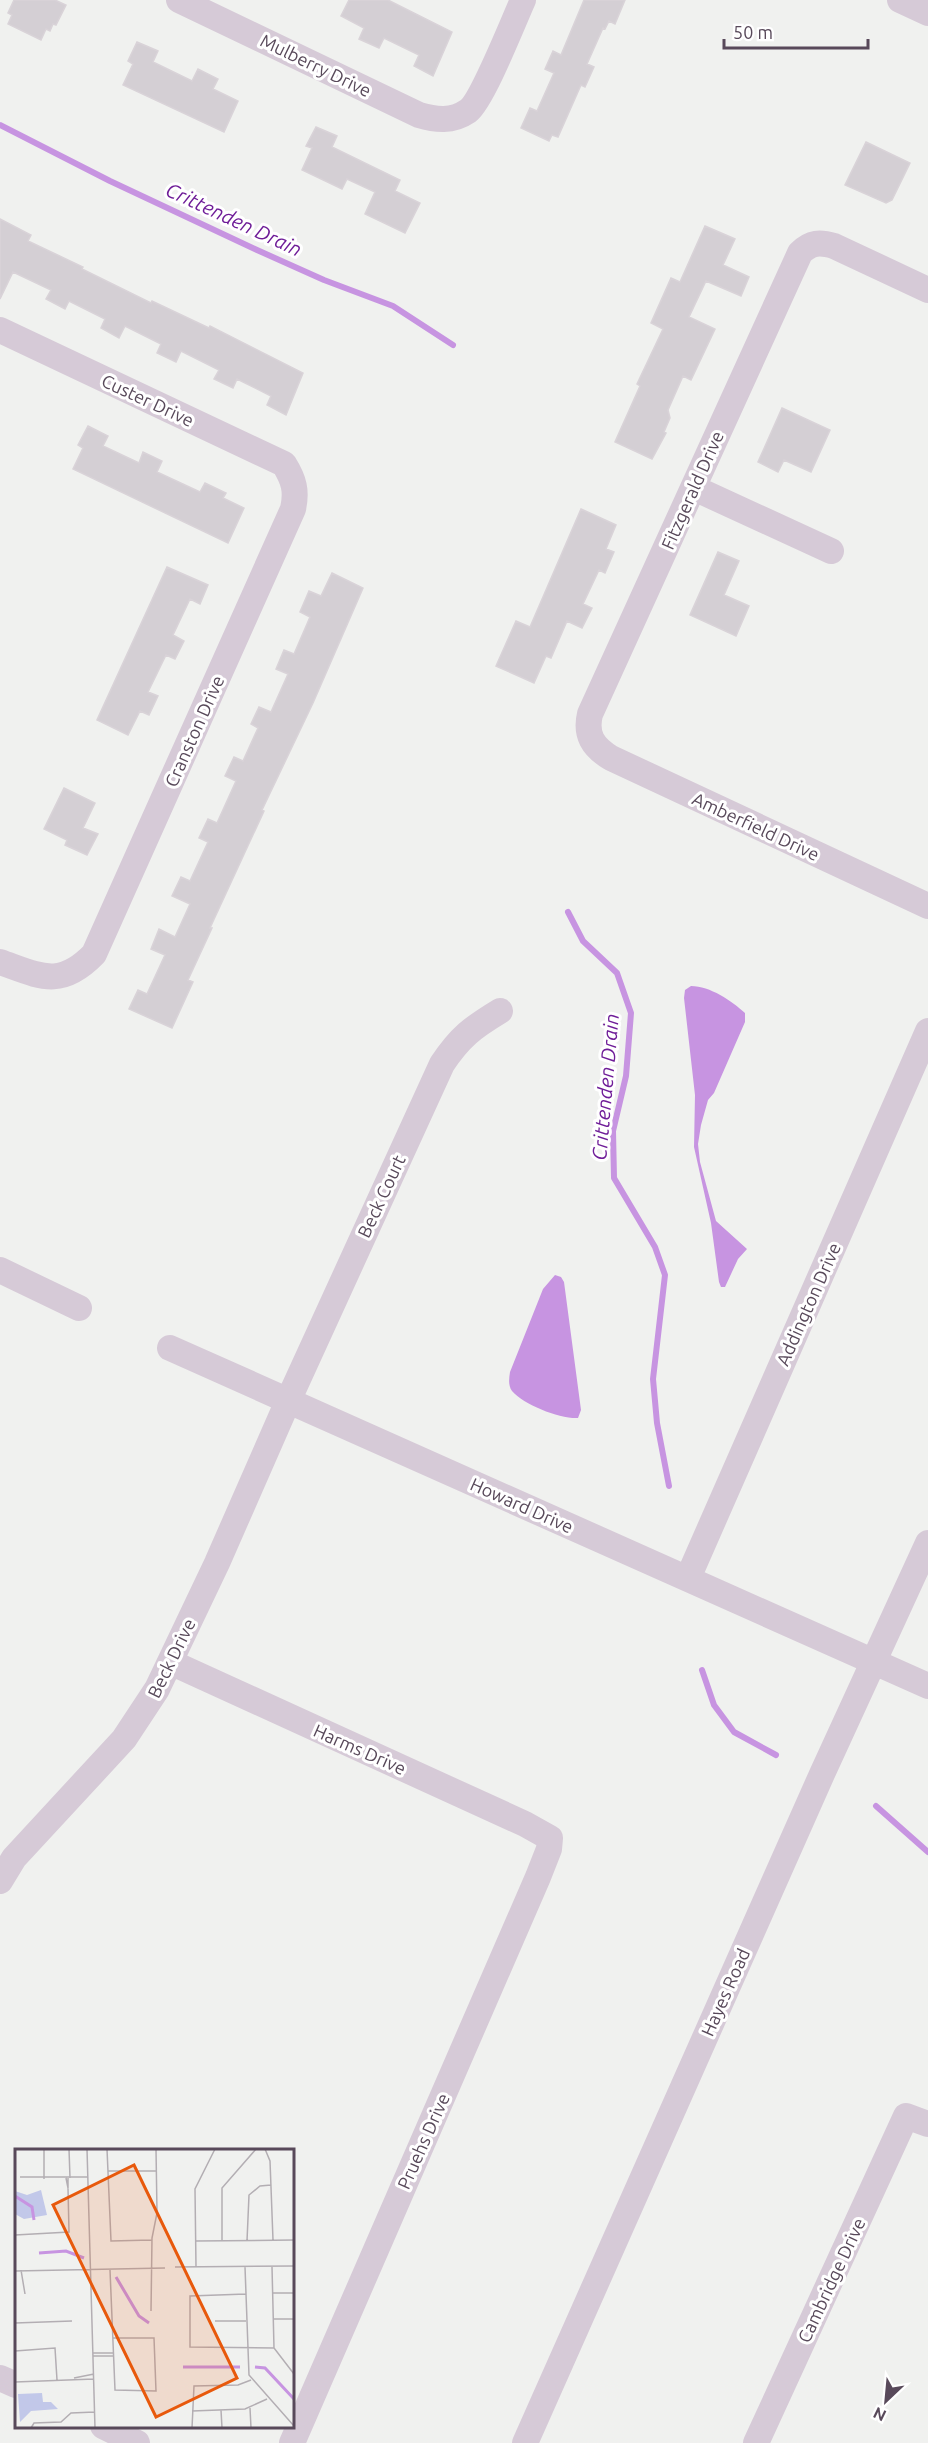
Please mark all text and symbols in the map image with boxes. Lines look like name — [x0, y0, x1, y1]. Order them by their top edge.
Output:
scale bar — [724, 12, 868, 50]
text: 50 m — [733, 22, 773, 42]
street label: Mulberry Drive — [257, 30, 375, 100]
water label: Crittenden Drain — [162, 177, 306, 261]
street label: Custer Drive — [99, 370, 197, 430]
street label: Fitzgerald Drive — [657, 428, 727, 552]
street label: Cranston Drive — [161, 672, 227, 790]
street label: Amberfield Drive — [689, 788, 823, 864]
water label: Crittenden Drain — [587, 1013, 623, 1161]
street label: Beck Court — [353, 1152, 409, 1240]
street label: Addington Drive — [772, 1240, 844, 1368]
street label: Howard Drive — [468, 1473, 576, 1537]
street label: Beck Drive — [143, 1615, 199, 1701]
street label: Harms Drive — [311, 1720, 409, 1778]
street label: Hayes Road — [697, 1945, 753, 2039]
street label: Pruehs Drive — [393, 2090, 453, 2192]
inset map — [15, 2149, 294, 2428]
street label: Cambridge Drive — [793, 2215, 869, 2345]
north arrow — [856, 2371, 916, 2431]
text: N — [870, 2404, 889, 2425]

